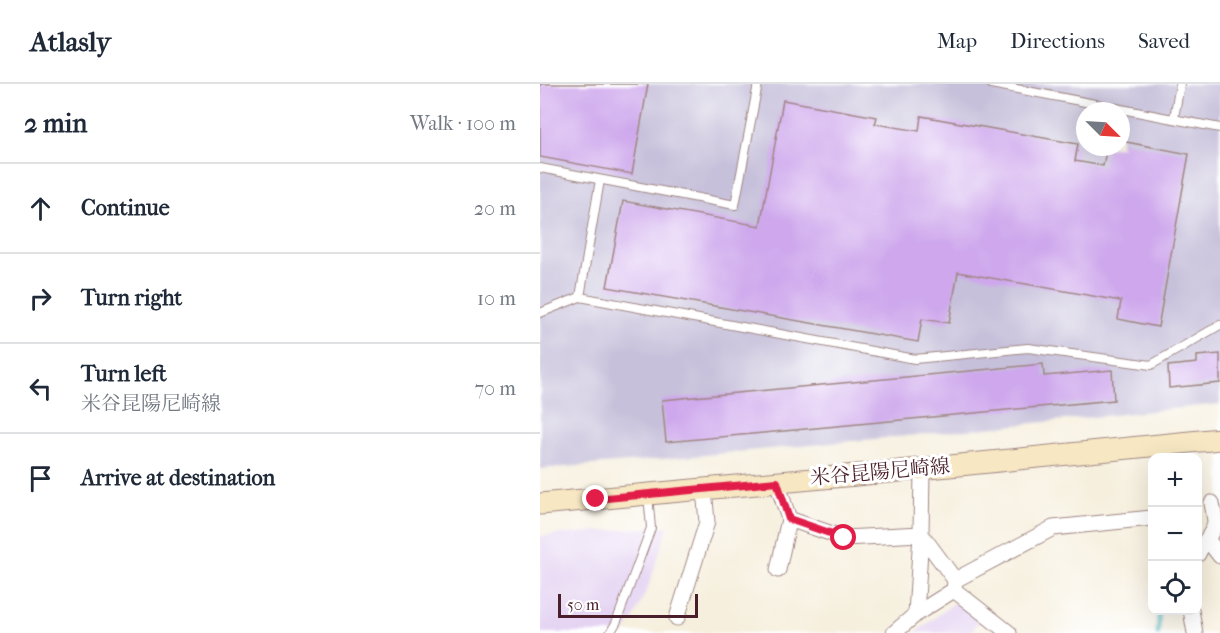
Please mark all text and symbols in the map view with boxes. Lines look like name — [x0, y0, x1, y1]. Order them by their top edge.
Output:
text: Atlasly — [30, 25, 111, 58]
text: Map — [937, 29, 977, 53]
text: Directions — [1010, 29, 1105, 53]
text: Saved — [1138, 29, 1190, 53]
north arrow — [1076, 102, 1130, 156]
text: 2 min — [24, 108, 87, 139]
text: Walk · 100 m — [410, 112, 516, 135]
icon: ahead — [24, 192, 57, 225]
text: Continue — [81, 195, 170, 221]
text: 20 m — [474, 197, 516, 220]
icon: right — [24, 282, 57, 315]
text: Turn right — [81, 285, 182, 311]
text: 10 m — [477, 287, 516, 310]
text: Turn left — [81, 361, 167, 387]
icon: left — [24, 372, 57, 405]
text: 70 m — [474, 377, 516, 400]
text: 米谷昆陽尼崎線 — [81, 392, 221, 415]
map controls — [1148, 453, 1202, 615]
button: + — [1148, 453, 1202, 507]
street label: 米谷昆陽尼崎線 — [809, 454, 951, 490]
icon: arrive — [24, 462, 57, 495]
text: Arrive at destination — [81, 465, 275, 491]
route end — [582, 485, 608, 511]
button: − — [1148, 507, 1202, 561]
route start — [830, 524, 856, 550]
button: locate — [1148, 561, 1202, 615]
scale bar — [558, 591, 698, 618]
text: 50 m — [567, 595, 599, 614]

